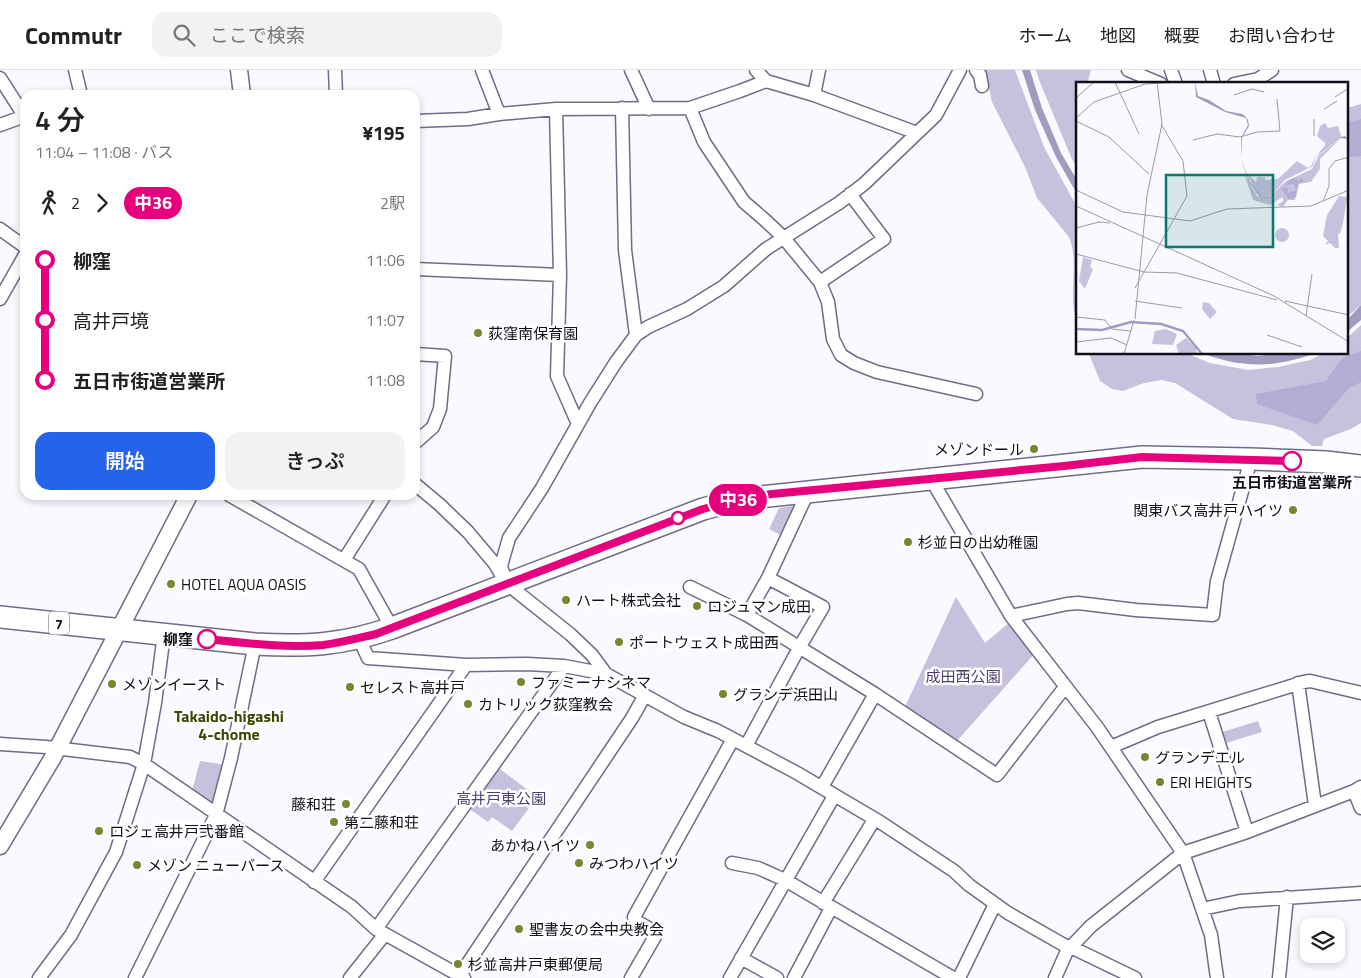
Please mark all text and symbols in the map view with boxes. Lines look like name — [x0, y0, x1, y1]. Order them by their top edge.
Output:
search box — [152, 12, 502, 57]
text: Commutr — [25, 17, 122, 53]
text: ここで検索 — [210, 20, 305, 49]
icon: search — [170, 21, 198, 49]
text: ホーム — [1019, 22, 1072, 49]
text: 地図 — [1100, 22, 1136, 49]
text: 概要 — [1164, 22, 1200, 49]
text: お問い合わせ — [1228, 22, 1336, 49]
inset map — [1076, 82, 1348, 355]
text: 4 分 — [35, 98, 85, 141]
text: ¥195 — [362, 118, 405, 147]
text: 11:04 – 11:08 · バス — [35, 140, 173, 164]
icon: walk — [35, 189, 63, 217]
icon: forward — [88, 189, 116, 217]
text: 中36 — [134, 189, 172, 216]
text: 2 — [71, 191, 80, 215]
text: 2駅 — [380, 191, 405, 215]
text: 柳窪 — [73, 246, 111, 275]
text: 11:06 — [366, 248, 405, 272]
text: 高井戸境 — [73, 306, 149, 335]
text: 11:07 — [366, 308, 405, 332]
place label: 荻窪南保育園 — [488, 322, 578, 345]
marker: 荻窪南保育園 — [472, 327, 484, 339]
text: 五日市街道営業所 — [73, 366, 225, 395]
text: 11:08 — [366, 368, 405, 392]
button: 開始 — [35, 432, 215, 490]
button: きっぷ — [225, 432, 405, 490]
place label: メゾンドール — [934, 438, 1024, 461]
marker: メゾンドール — [1028, 443, 1040, 455]
marker: 五日市街道営業所 — [1282, 451, 1302, 471]
place label: 五日市街道営業所 — [1232, 471, 1352, 494]
line badge: 中36 — [709, 484, 767, 516]
text: 中36 — [719, 486, 757, 513]
place label: 関東バス高井戸ハイツ — [1133, 499, 1283, 522]
marker: 関東バス高井戸ハイツ — [1287, 504, 1299, 516]
unlabelled marker — [671, 511, 685, 525]
place label: 杉並日の出幼稚園 — [918, 531, 1038, 554]
marker: 杉並日の出幼稚園 — [902, 536, 914, 548]
place label: HOTEL AQUA OASIS — [181, 573, 306, 596]
marker: HOTEL AQUA OASIS — [165, 578, 177, 590]
place label: ハート株式会社 — [576, 589, 681, 612]
marker: ハート株式会社 — [560, 594, 572, 606]
place label: ロジュマン成田 — [707, 595, 811, 618]
marker: ロジュマン成田 — [691, 600, 703, 612]
road number: 7 — [49, 612, 69, 634]
place label: 柳窪 — [163, 628, 193, 651]
marker: 柳窪 — [197, 629, 217, 649]
place label: ポートウェスト成田西 — [629, 631, 779, 654]
marker: ポートウェスト成田西 — [613, 636, 625, 648]
park label: 成田西公園 — [925, 665, 1001, 688]
place label: ファミーナシネマ — [531, 671, 651, 694]
place label: メゾンイースト — [122, 673, 226, 696]
place label: セレスト高井戸 — [360, 676, 465, 699]
marker: ファミーナシネマ — [515, 676, 527, 688]
marker: メゾンイースト — [106, 678, 118, 690]
marker: セレスト高井戸 — [344, 681, 356, 693]
place label: グランデ浜田山 — [733, 683, 838, 706]
marker: グランデ浜田山 — [717, 688, 729, 700]
place label: カトリック荻窪教会 — [478, 693, 613, 716]
marker: カトリック荻窪教会 — [462, 698, 474, 710]
district label: Takaido-higashi 4-chome — [174, 704, 284, 746]
place label: グランデエル — [1155, 746, 1245, 769]
marker: グランデエル — [1139, 751, 1151, 763]
place label: ERI HEIGHTS — [1170, 771, 1252, 794]
marker: ERI HEIGHTS — [1154, 776, 1166, 788]
park label: 高井戸東公園 — [456, 787, 546, 810]
place label: 藤和荘 — [291, 793, 336, 816]
marker: 藤和荘 — [340, 798, 352, 810]
place label: 第二藤和荘 — [344, 811, 419, 834]
marker: 第二藤和荘 — [328, 816, 340, 828]
place label: ロジェ高井戸弐番館 — [109, 820, 244, 843]
marker: ロジェ高井戸弐番館 — [93, 825, 105, 837]
place label: あかねハイツ — [490, 834, 580, 857]
marker: あかねハイツ — [584, 839, 596, 851]
place label: みつわハイツ — [589, 852, 679, 875]
place label: メゾン ニューバース — [147, 854, 284, 877]
marker: みつわハイツ — [573, 857, 585, 869]
marker: メゾン ニューバース — [131, 859, 143, 871]
place label: 聖書友の会中央教会 — [529, 918, 664, 941]
map controls — [1300, 918, 1345, 963]
button: layers — [1300, 918, 1345, 963]
marker: 聖書友の会中央教会 — [513, 923, 525, 935]
place label: 杉並高井戸東郵便局 — [468, 953, 603, 976]
marker: 杉並高井戸東郵便局 — [452, 958, 464, 970]

